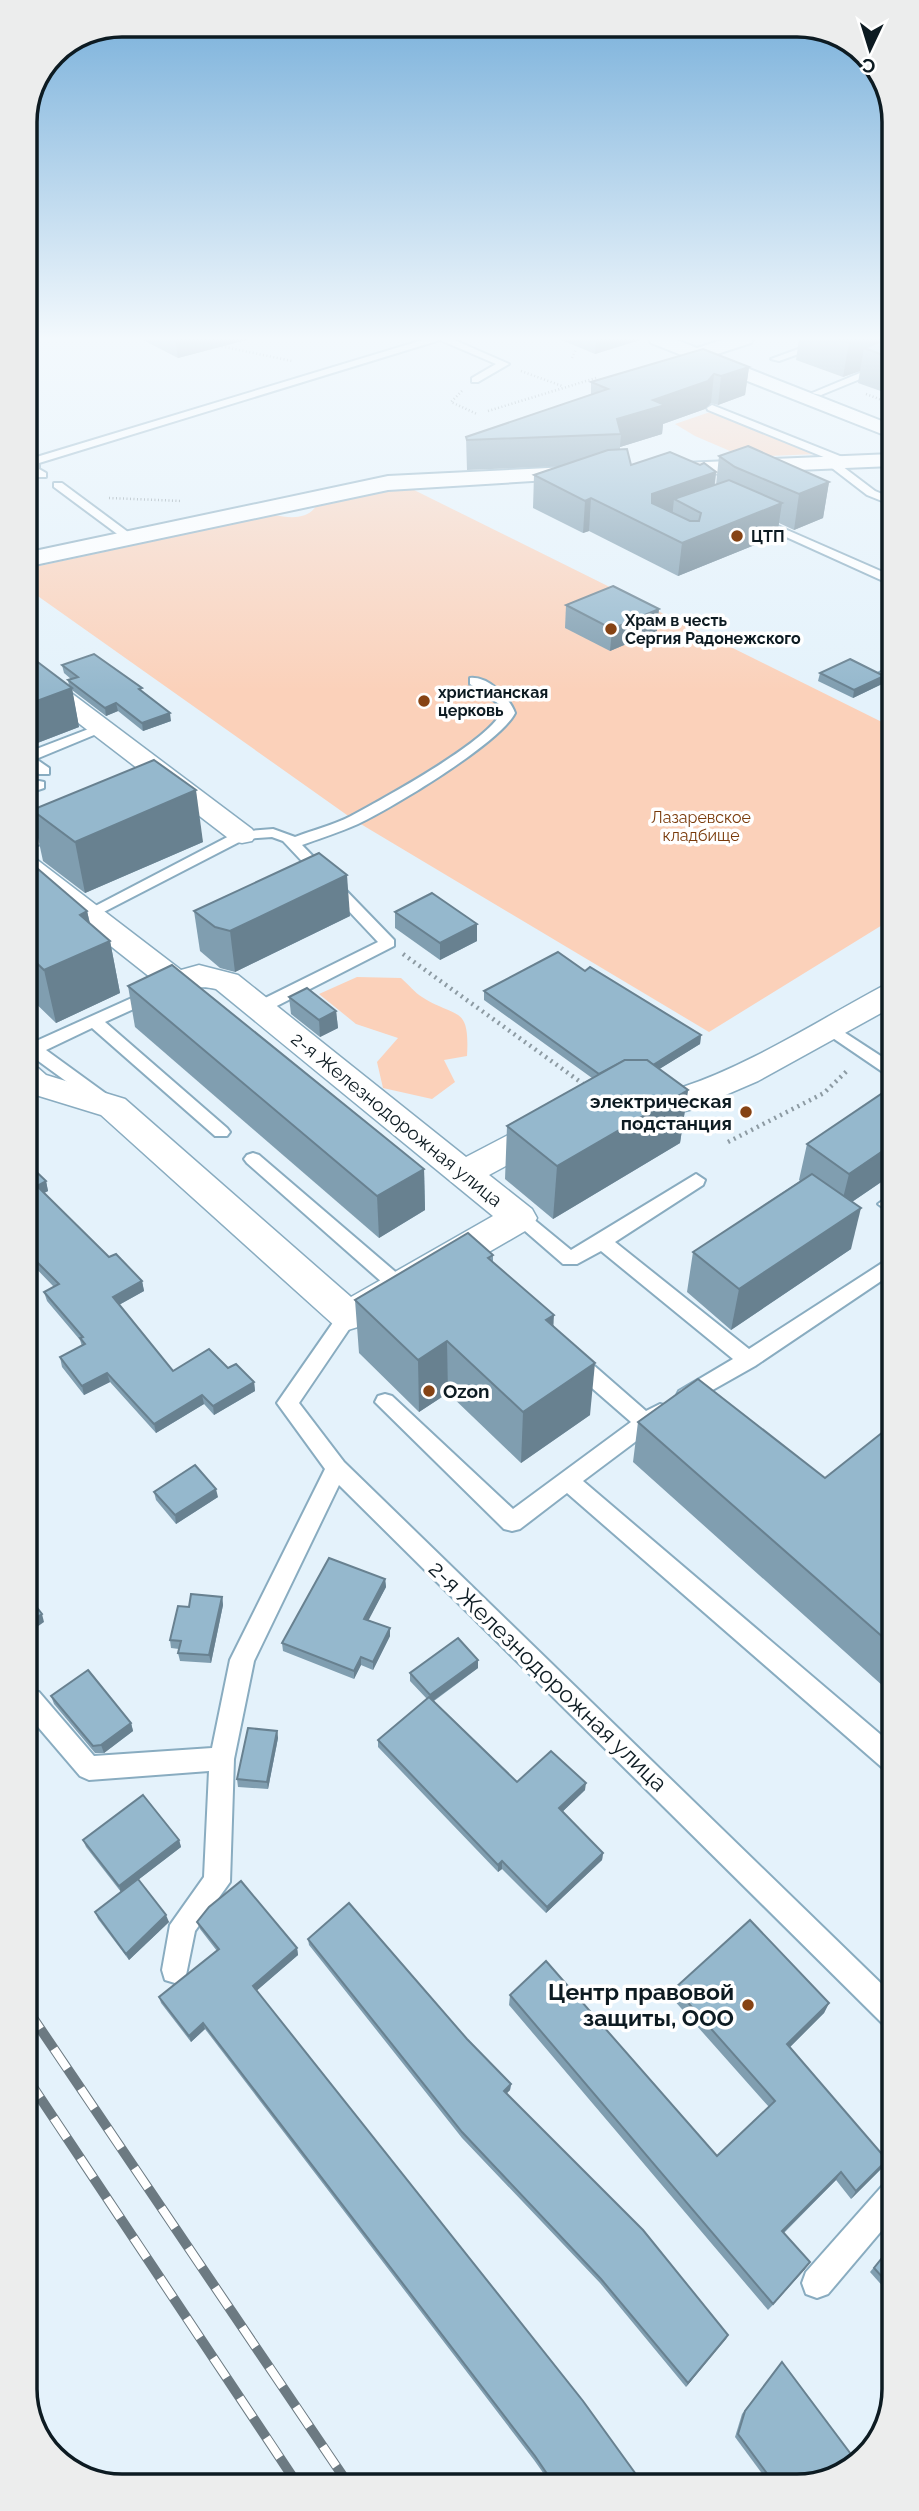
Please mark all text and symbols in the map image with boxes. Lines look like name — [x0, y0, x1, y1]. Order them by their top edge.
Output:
north arrow — [835, 14, 905, 84]
text: С — [862, 55, 876, 77]
place label: ЦТП — [751, 527, 785, 546]
marker: ЦТП — [729, 528, 745, 544]
place label: Храм в честь Сергия Радонежского — [624, 611, 801, 648]
marker: Храм в честь Сергия Радонежского — [603, 621, 619, 637]
place label: христианская церковь — [438, 683, 548, 720]
marker: христианская церковь — [416, 693, 432, 709]
park label: Лазаревское кладбище — [651, 808, 751, 845]
street label: 2-я Железнодорожная улица — [287, 1027, 507, 1211]
place label: электрическая подстанция — [590, 1090, 732, 1134]
marker: электрическая подстанция — [738, 1104, 754, 1120]
place label: Ozon — [443, 1380, 490, 1402]
marker: Ozon — [421, 1383, 437, 1399]
street label: 2-я Железнодорожная улица — [424, 1555, 673, 1797]
place label: Центр правовой защиты, ООО — [548, 1978, 734, 2031]
marker: Центр правовой защиты, ООО — [740, 1997, 756, 2013]

